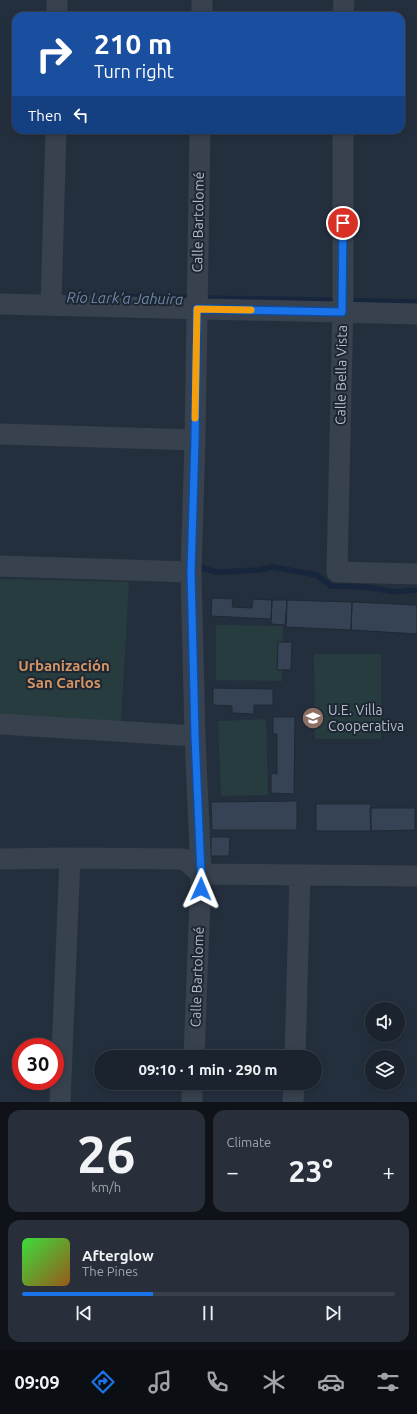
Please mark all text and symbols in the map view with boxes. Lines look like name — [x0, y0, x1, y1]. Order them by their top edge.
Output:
icon: right — [28, 28, 80, 80]
text: 210 m — [94, 28, 172, 59]
text: Turn right — [94, 61, 174, 81]
icon: left — [70, 104, 92, 126]
text: Then — [28, 107, 62, 124]
street label: Calle Bartolomé — [189, 171, 207, 273]
pin — [326, 206, 360, 240]
icon: arrive — [332, 212, 354, 234]
water label: Río Lark’a Jahuira — [67, 288, 183, 308]
street label: Calle Bella Vista — [332, 325, 350, 425]
district label: Urbanización San Carlos — [18, 657, 110, 691]
place label: U.E. Villa Cooperativa — [328, 702, 404, 734]
school or university icon: U.E. Villa Cooperativa — [300, 705, 326, 731]
position arrow — [180, 868, 222, 910]
street label: Calle Bartolomé — [187, 926, 207, 1028]
map controls — [365, 1002, 405, 1090]
button: sound — [365, 1002, 405, 1042]
speed limit sign: 30 — [12, 1038, 64, 1090]
button: layers — [365, 1050, 405, 1090]
text: 09:10 · 1 min · 290 m — [139, 1061, 277, 1078]
text: 26 — [77, 1125, 136, 1183]
text: Climate — [227, 1135, 271, 1149]
text: 23° — [289, 1154, 333, 1188]
text: − — [227, 1159, 239, 1184]
text: + — [383, 1159, 395, 1184]
text: km/h — [91, 1180, 121, 1194]
text: Afterglow — [82, 1247, 154, 1264]
text: The Pines — [82, 1264, 138, 1278]
icon: previous — [73, 1302, 95, 1324]
icon: pause — [197, 1302, 219, 1324]
icon: next — [322, 1302, 344, 1324]
icon: directions — [89, 1368, 117, 1396]
icon: music — [146, 1368, 174, 1396]
icon: phone — [203, 1368, 231, 1396]
icon: climate — [260, 1368, 288, 1396]
icon: car — [317, 1368, 345, 1396]
icon: filters — [374, 1368, 402, 1396]
text: 09:09 — [15, 1372, 60, 1392]

